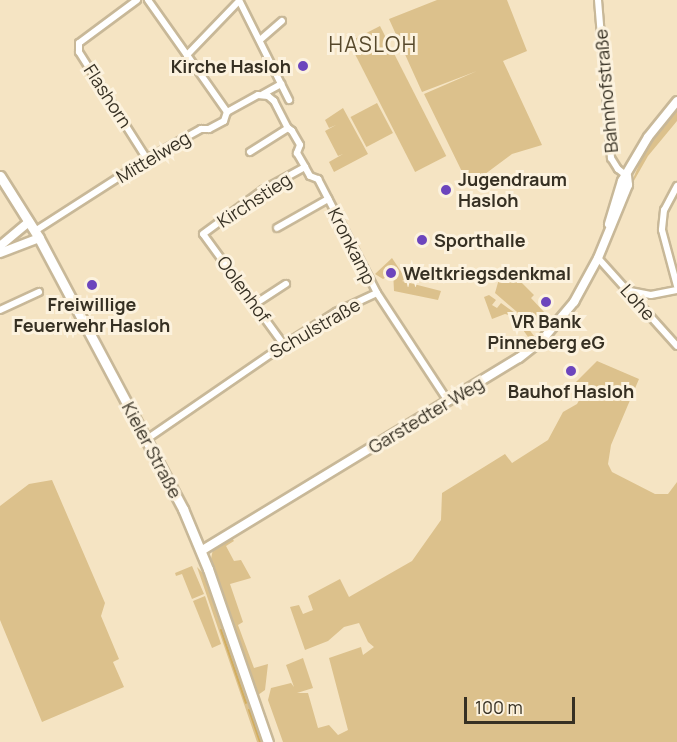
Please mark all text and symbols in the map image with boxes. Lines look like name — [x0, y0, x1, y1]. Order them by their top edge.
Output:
street label: Bahnhofstraße — [590, 28, 622, 154]
district label: HASLOH — [328, 31, 418, 57]
place label: Kirche Hasloh — [171, 55, 291, 77]
marker: Kirche Hasloh — [296, 59, 310, 73]
street label: Flashorn — [80, 60, 136, 132]
street label: Mittelweg — [112, 127, 194, 187]
street label: Kirchstieg — [213, 168, 295, 232]
place label: Jugendraum Hasloh — [458, 169, 567, 212]
marker: Jugendraum Hasloh — [439, 183, 453, 197]
street label: Kronkamp — [323, 204, 381, 288]
place label: Sporthalle — [434, 229, 526, 251]
marker: Sporthalle — [415, 233, 429, 247]
street label: Oolenhof — [213, 252, 275, 326]
place label: Weltkriegsdenkmal — [403, 262, 571, 284]
marker: Weltkriegsdenkmal — [384, 266, 398, 280]
marker: Freiwillige Feuerwehr Hasloh — [85, 278, 99, 292]
street label: Lohe — [616, 280, 660, 324]
street label: Schulstraße — [266, 293, 364, 363]
place label: Freiwillige Feuerwehr Hasloh — [14, 294, 170, 336]
marker: VR Bank Pinneberg eG — [539, 295, 553, 309]
place label: VR Bank Pinneberg eG — [487, 311, 605, 354]
marker: Bauhof Hasloh — [564, 364, 578, 378]
street label: Garstedter Weg — [364, 372, 488, 458]
place label: Bauhof Hasloh — [508, 380, 634, 402]
street label: Kieler Straße — [118, 398, 186, 502]
scale bar — [467, 685, 578, 723]
text: 100 m — [475, 695, 523, 719]

